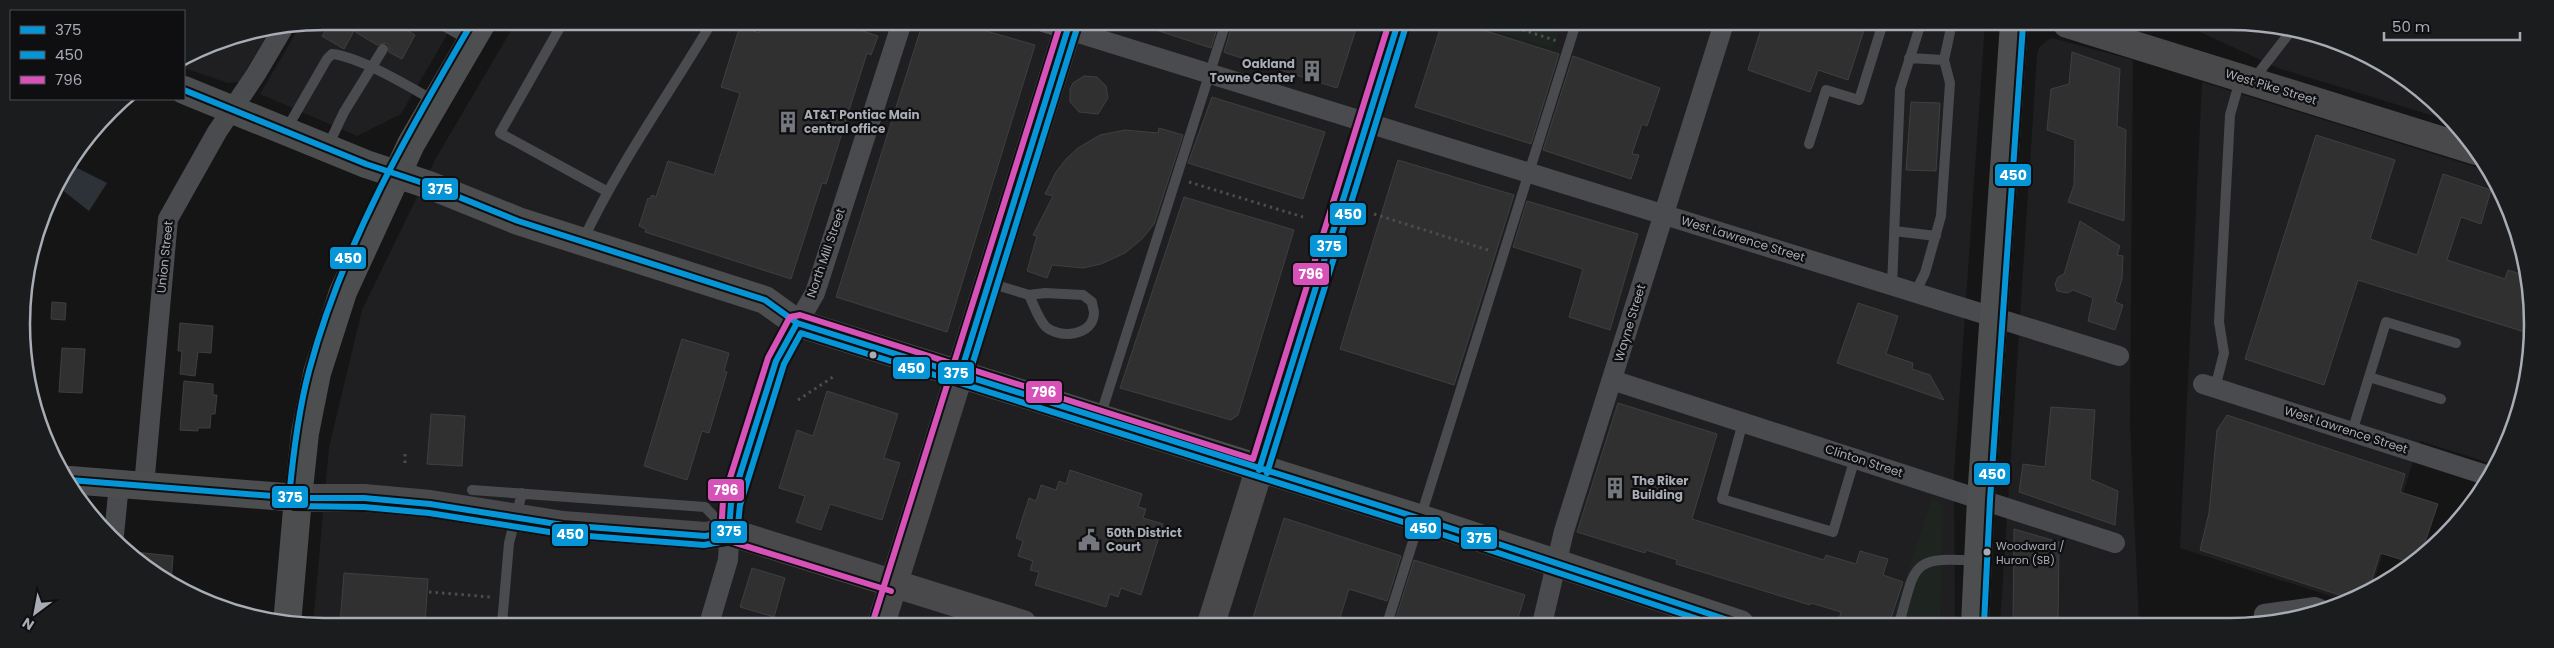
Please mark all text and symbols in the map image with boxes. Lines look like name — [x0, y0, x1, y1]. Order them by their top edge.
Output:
legend — [10, 10, 185, 100]
scale bar — [2384, 10, 2520, 42]
text: 50 m — [2392, 16, 2430, 37]
text: 375 — [55, 19, 81, 40]
text: 450 — [55, 44, 83, 65]
place label: Oakland Towne Center — [1210, 55, 1295, 86]
building icon: Oakland Towne Center — [1299, 58, 1325, 84]
street label: West Pike Street — [2223, 65, 2319, 109]
text: 796 — [55, 69, 82, 90]
place label: AT&T Pontiac Main central office — [804, 106, 920, 137]
building icon: AT&T Pontiac Main central office — [775, 109, 801, 135]
line badge: 450 — [1994, 163, 2032, 187]
text: 450 — [1999, 165, 2027, 185]
line badge: 375 — [421, 177, 459, 201]
text: 375 — [427, 179, 453, 199]
line badge: 450 — [1329, 202, 1367, 226]
text: 450 — [1334, 204, 1362, 224]
street label: North Mill Street — [802, 206, 849, 300]
street label: West Lawrence Street — [1679, 212, 1807, 265]
street label: Union Street — [152, 220, 177, 294]
line badge: 375 — [1309, 234, 1348, 258]
text: 375 — [1316, 236, 1342, 256]
line badge: 450 — [329, 246, 367, 270]
text: 450 — [334, 248, 362, 268]
line badge: 796 — [1292, 262, 1330, 286]
text: 796 — [1298, 264, 1324, 284]
street label: Wayne Street — [1610, 282, 1649, 364]
unlabelled marker — [868, 350, 878, 360]
line badge: 450 — [892, 356, 931, 380]
text: 450 — [897, 358, 925, 378]
line badge: 375 — [937, 361, 975, 385]
text: 375 — [943, 363, 969, 383]
line badge: 796 — [1025, 380, 1063, 404]
text: 796 — [1031, 382, 1057, 402]
street label: West Lawrence Street — [2282, 402, 2410, 458]
street label: Clinton Street — [1823, 440, 1905, 481]
line badge: 450 — [1973, 462, 2011, 486]
text: 450 — [1978, 464, 2006, 484]
place label: The Riker Building — [1632, 472, 1688, 503]
building icon: The Riker Building — [1602, 475, 1628, 501]
line badge: 796 — [707, 478, 745, 502]
text: 796 — [713, 480, 739, 500]
line badge: 375 — [271, 485, 309, 509]
text: 375 — [277, 487, 303, 507]
line badge: 450 — [1404, 516, 1442, 540]
text: 450 — [1409, 518, 1437, 538]
line badge: 375 — [710, 520, 748, 544]
text: 375 — [716, 521, 742, 541]
line badge: 450 — [551, 523, 589, 547]
text: 450 — [556, 524, 584, 544]
place label: 50th District Court — [1106, 524, 1182, 555]
line badge: 375 — [1460, 526, 1498, 550]
public building icon: 50th District Court — [1076, 527, 1102, 553]
text: 375 — [1466, 528, 1492, 548]
place label: Woodward / Huron (SB) — [1996, 538, 2064, 568]
marker: Woodward / Huron (SB) — [1982, 547, 1992, 557]
north arrow — [10, 588, 60, 638]
text: N — [18, 613, 38, 635]

